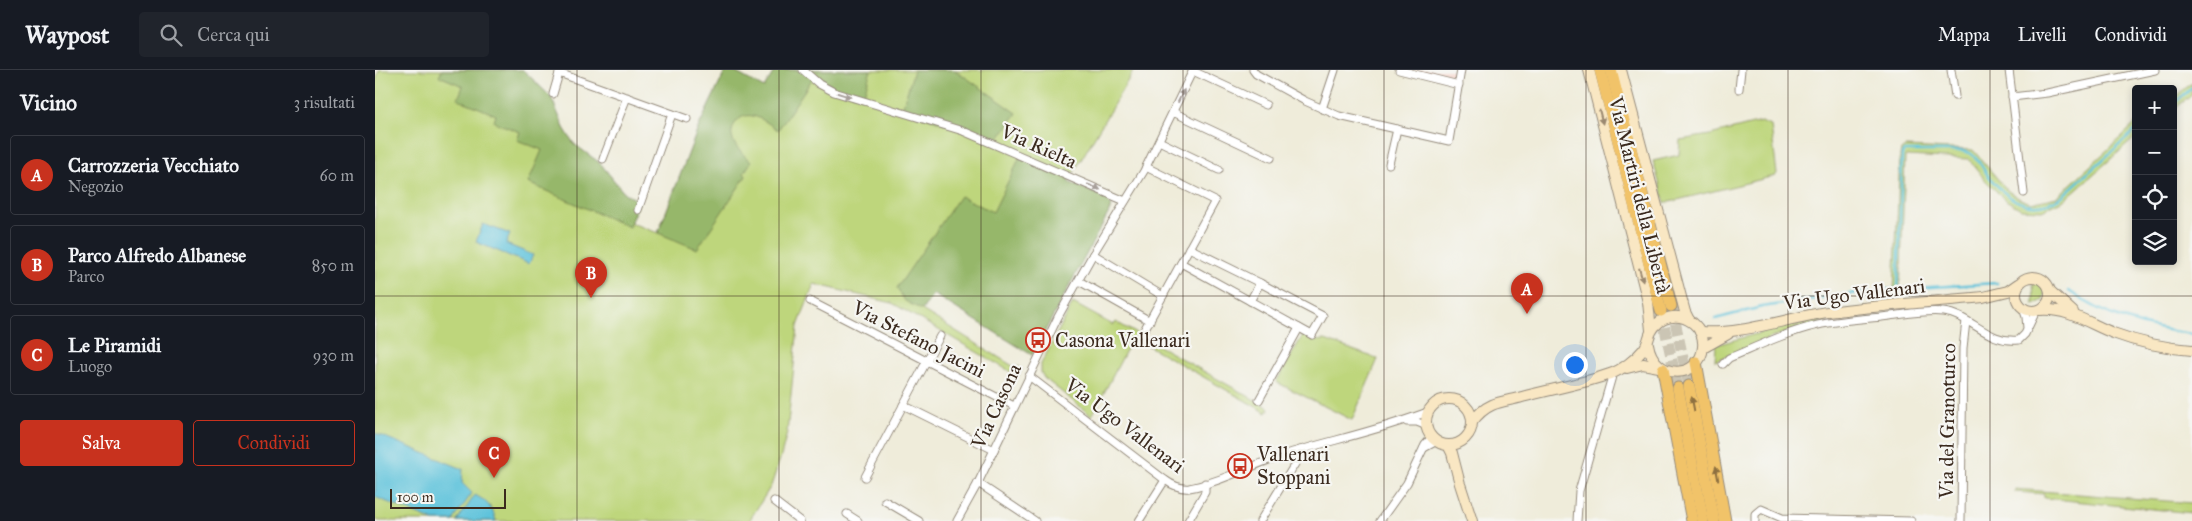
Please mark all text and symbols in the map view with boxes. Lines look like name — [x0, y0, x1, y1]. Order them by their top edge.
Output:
search box — [139, 12, 489, 57]
text: Waypost — [25, 20, 109, 50]
icon: search — [157, 21, 185, 49]
text: Cerca qui — [197, 23, 270, 46]
text: Mappa — [1938, 24, 1990, 46]
text: Livelli — [2018, 24, 2066, 46]
text: Condividi — [2094, 24, 2167, 46]
map controls — [2132, 85, 2177, 265]
button: + — [2132, 85, 2177, 130]
one-way arrow — [1177, 89, 1185, 103]
text: Vicino — [20, 90, 77, 116]
one-way arrow — [836, 92, 851, 100]
text: 3 risultati — [294, 93, 355, 112]
street label: Via Martiri della Libertà — [1604, 93, 1676, 296]
one-way arrow — [1597, 110, 1605, 125]
street label: Via Rielta — [996, 118, 1081, 174]
button: − — [2132, 130, 2177, 175]
text: Carrozzeria Vecchiato — [68, 154, 239, 177]
text: A — [32, 166, 42, 185]
text: 60 m — [320, 166, 354, 185]
button: locate — [2132, 175, 2177, 220]
text: Negozio — [68, 177, 124, 196]
one-way arrow — [1087, 184, 1101, 192]
button: layers — [2132, 220, 2177, 265]
text: Parco Alfredo Albanese — [68, 244, 246, 267]
text: B — [32, 256, 42, 275]
text: 850 m — [312, 256, 354, 275]
pin: B — [575, 257, 607, 298]
text: Parco — [68, 267, 105, 286]
one-way arrow — [1637, 267, 1645, 282]
pin: A — [1511, 273, 1543, 314]
street label: Via Ugo Vallenari — [1780, 273, 1927, 316]
street label: Via Stefano Jacini — [847, 295, 990, 384]
bus stop icon: Casona Vallenari — [1025, 327, 1051, 353]
place label: Casona Vallenari — [1055, 328, 1191, 352]
text: Le Piramidi — [68, 334, 161, 357]
street label: Via del Granoturco — [1934, 343, 1960, 500]
text: C — [32, 346, 42, 365]
text: 930 m — [313, 346, 354, 365]
your location — [1562, 352, 1588, 378]
text: Luogo — [68, 357, 112, 376]
street label: Via Casona — [965, 359, 1026, 453]
street label: Via Ugo Vallenari — [1059, 372, 1190, 479]
one-way arrow — [1688, 396, 1696, 412]
button: Salva — [20, 420, 183, 466]
button: Condividi — [193, 420, 355, 466]
pin: C — [478, 437, 510, 478]
place label: Vallenari Stoppani — [1256, 442, 1331, 489]
bus stop icon: Vallenari Stoppani — [1227, 453, 1253, 479]
one-way arrow — [1712, 465, 1720, 481]
scale bar — [390, 486, 506, 509]
text: 100 m — [397, 489, 434, 506]

